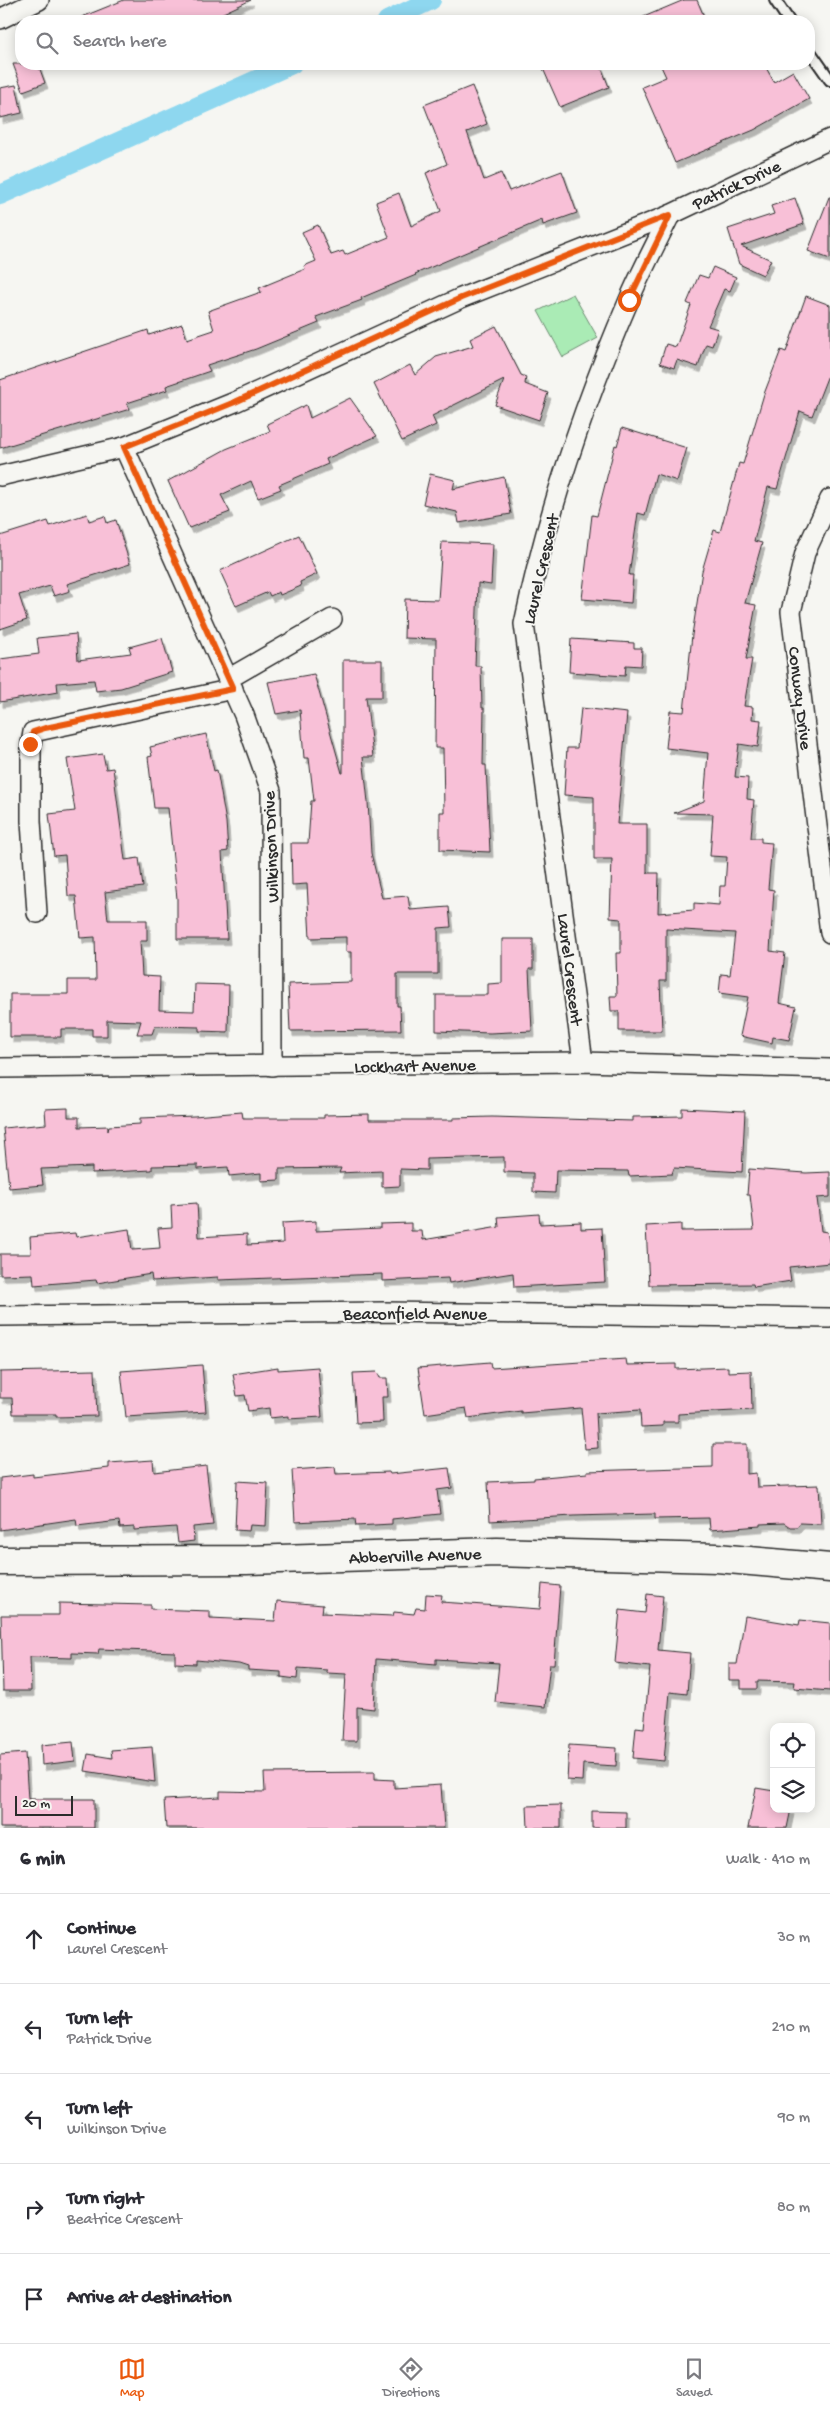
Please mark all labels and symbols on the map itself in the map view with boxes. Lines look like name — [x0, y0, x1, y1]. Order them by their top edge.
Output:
street label: Patrick Drive — [689, 156, 785, 216]
route start — [618, 289, 641, 312]
street label: Laurel Crescent — [520, 511, 566, 627]
street label: Conway Drive — [782, 645, 815, 752]
route end — [19, 733, 42, 756]
street label: Wilkinson Drive — [260, 790, 285, 903]
street label: Laurel Crescent — [551, 912, 586, 1028]
street label: Lockhart Avenue — [354, 1056, 477, 1079]
street label: Beaconfield Avenue — [342, 1305, 488, 1326]
street label: Abberville Avenue — [348, 1545, 482, 1570]
scale bar — [15, 1793, 72, 1816]

